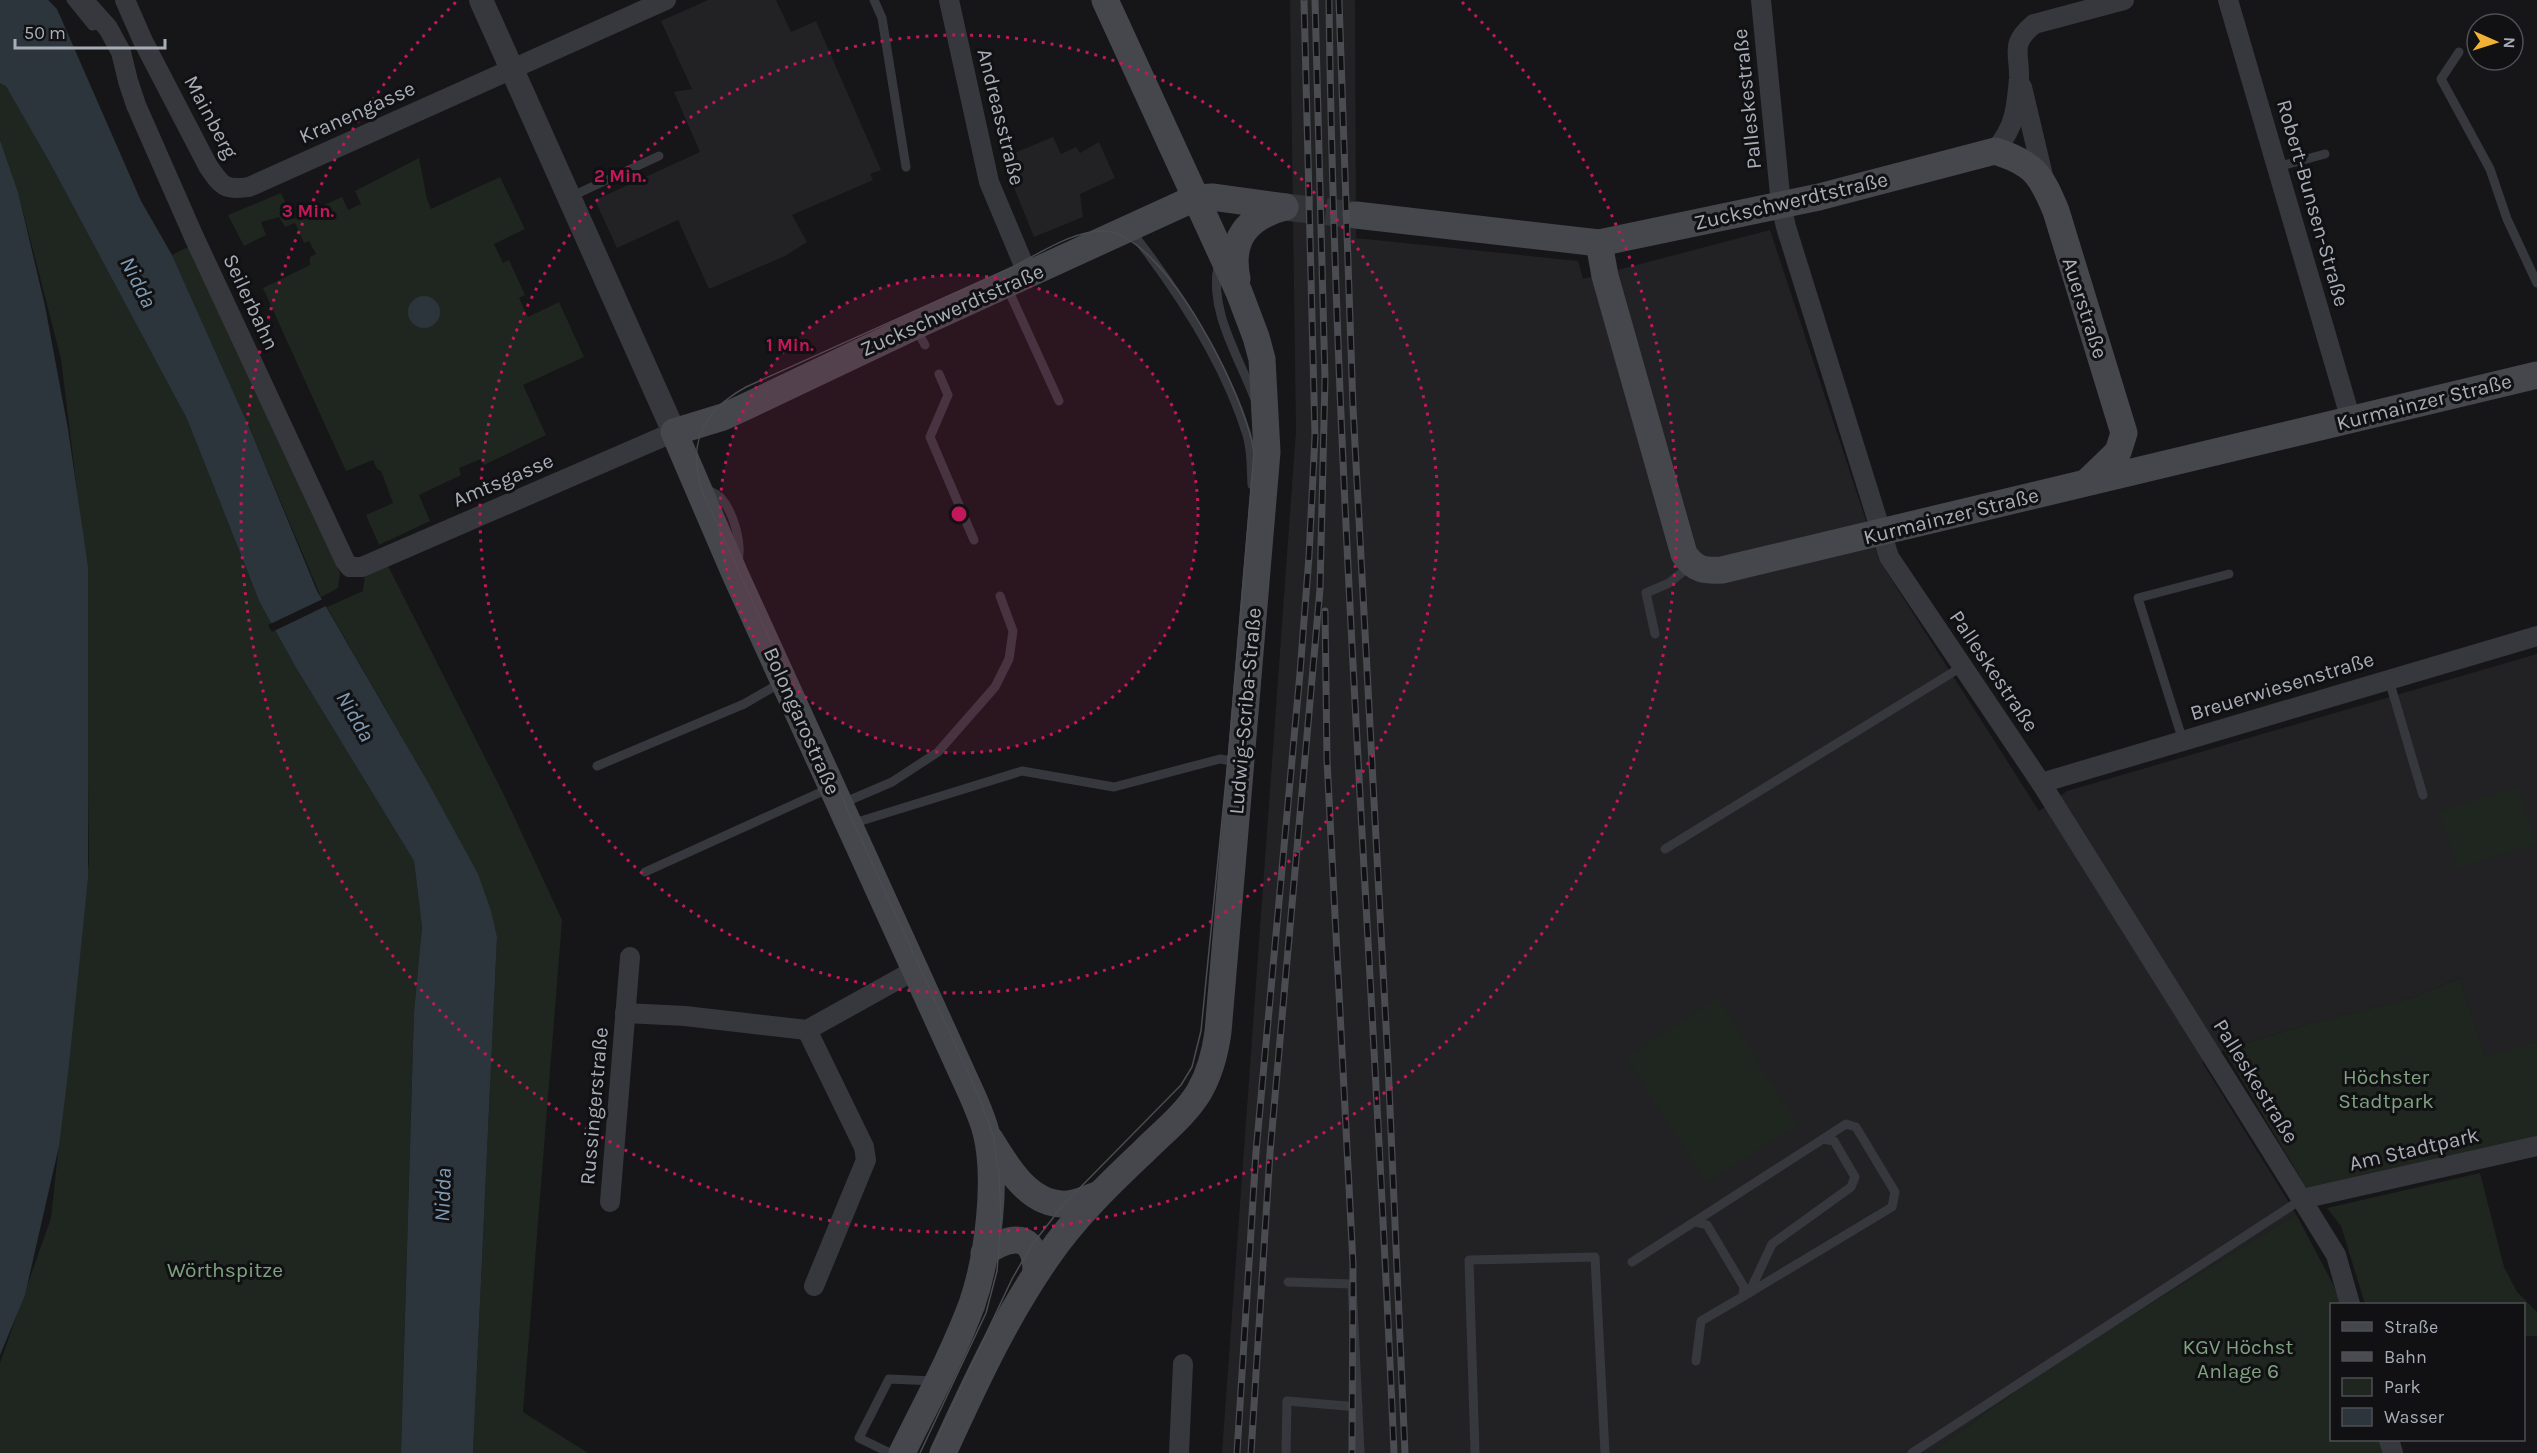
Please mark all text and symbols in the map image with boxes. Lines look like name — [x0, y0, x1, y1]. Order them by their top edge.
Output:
scale bar — [15, 12, 165, 50]
north arrow — [2465, 12, 2525, 72]
text: 50 m — [24, 22, 66, 44]
street label: Palleskestraße — [1728, 28, 1766, 170]
text: N — [2500, 37, 2519, 49]
street label: Andreasstraße — [972, 46, 1030, 188]
street label: Mainberg — [179, 71, 243, 163]
street label: Kranengasse — [295, 76, 419, 148]
street label: Robert-Bunsen-Straße — [2272, 97, 2354, 309]
text: 2 Min. — [594, 165, 646, 187]
street label: Zuckschwerdtstraße — [1692, 167, 1890, 235]
text: 3 Min. — [282, 200, 334, 222]
street label: Seilerbahn — [218, 250, 284, 354]
water label: Nidda — [114, 252, 162, 312]
street label: Auerstraße — [2057, 254, 2113, 362]
street label: Zuckschwerdtstraße — [857, 259, 1047, 361]
text: 1 Min. — [766, 334, 814, 356]
street label: Kurmainzer Straße — [2334, 369, 2514, 435]
street label: Amtsgasse — [449, 448, 557, 512]
street label: Kurmainzer Straße — [1861, 483, 2041, 549]
centre of rings — [949, 504, 969, 524]
street label: Ludwig-Scriba-Straße — [1224, 606, 1266, 816]
street label: Palleskestraße — [1945, 606, 2043, 736]
street label: Bolongarostraße — [759, 644, 845, 798]
street label: Breuerwiesenstraße — [2187, 647, 2377, 725]
water label: Nidda — [330, 687, 380, 746]
street label: Palleskestraße — [2208, 1015, 2304, 1147]
street label: Russingerstraße — [575, 1026, 613, 1186]
park label: Höchster Stadtpark — [2338, 1065, 2434, 1113]
street label: Am Stadtpark — [2347, 1122, 2481, 1176]
water label: Nidda — [429, 1168, 457, 1223]
park label: Wörthspitze — [167, 1258, 283, 1282]
legend — [2330, 1303, 2525, 1441]
text: Straße — [2384, 1316, 2438, 1338]
park label: KGV Höchst Anlage 6 — [2182, 1335, 2294, 1383]
text: Bahn — [2384, 1346, 2427, 1368]
text: Park — [2384, 1376, 2421, 1398]
text: Wasser — [2384, 1406, 2445, 1428]

